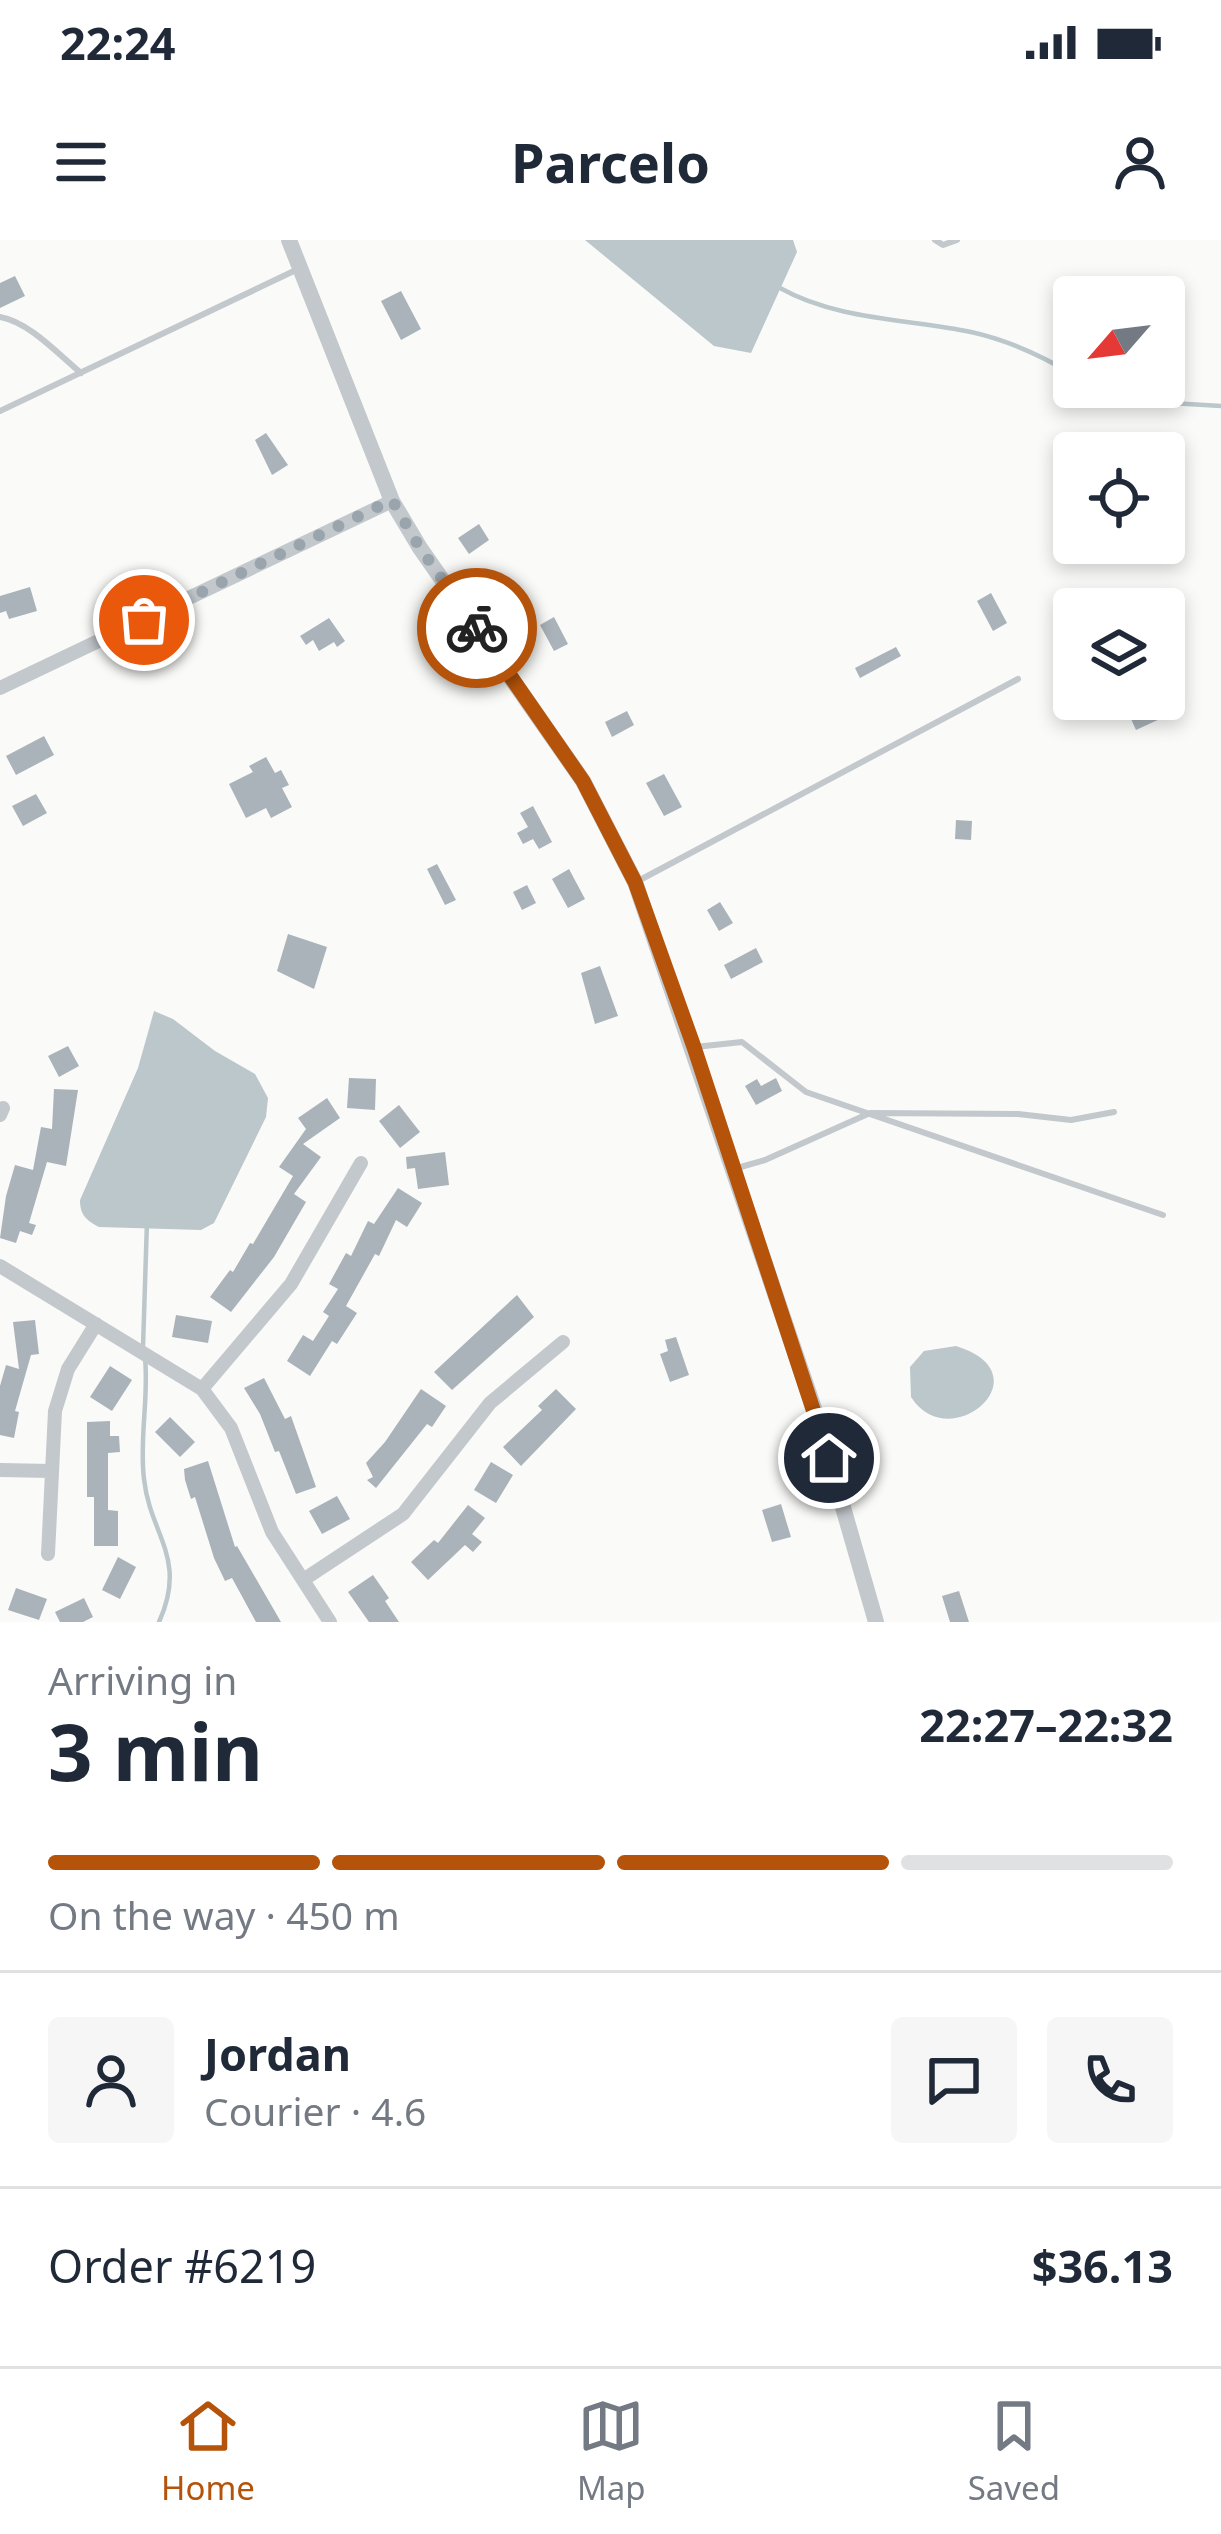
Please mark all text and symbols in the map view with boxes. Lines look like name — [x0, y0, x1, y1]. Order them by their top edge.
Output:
text: 22:24 — [60, 12, 176, 73]
text: Parcelo — [511, 125, 710, 199]
icon: menu — [48, 129, 114, 195]
icon: person — [1107, 129, 1173, 195]
north arrow — [1053, 276, 1185, 408]
map controls — [1053, 276, 1185, 720]
button: locate — [1053, 432, 1185, 564]
courier — [417, 568, 537, 688]
pin — [93, 569, 195, 671]
icon: bag — [111, 587, 177, 653]
button: layers — [1053, 588, 1185, 720]
icon: bike — [444, 595, 510, 661]
pin — [778, 1407, 880, 1509]
icon: home — [796, 1425, 862, 1491]
text: Arriving in — [48, 1653, 237, 1706]
text: 22:27–22:32 — [919, 1694, 1173, 1755]
text: 3 min — [48, 1698, 263, 1804]
text: On the way · 450 m — [48, 1888, 400, 1941]
button: person — [48, 2017, 174, 2143]
button: chat — [891, 2017, 1017, 2143]
button: phone — [1047, 2017, 1173, 2143]
text: Jordan — [204, 2023, 351, 2084]
text: Courier · 4.6 — [204, 2084, 426, 2137]
text: Order #6219 — [48, 2235, 316, 2296]
text: $36.13 — [1032, 2235, 1173, 2296]
tab: Home — [161, 2393, 255, 2510]
tab: Map — [577, 2393, 646, 2510]
tab: Saved — [968, 2393, 1060, 2510]

